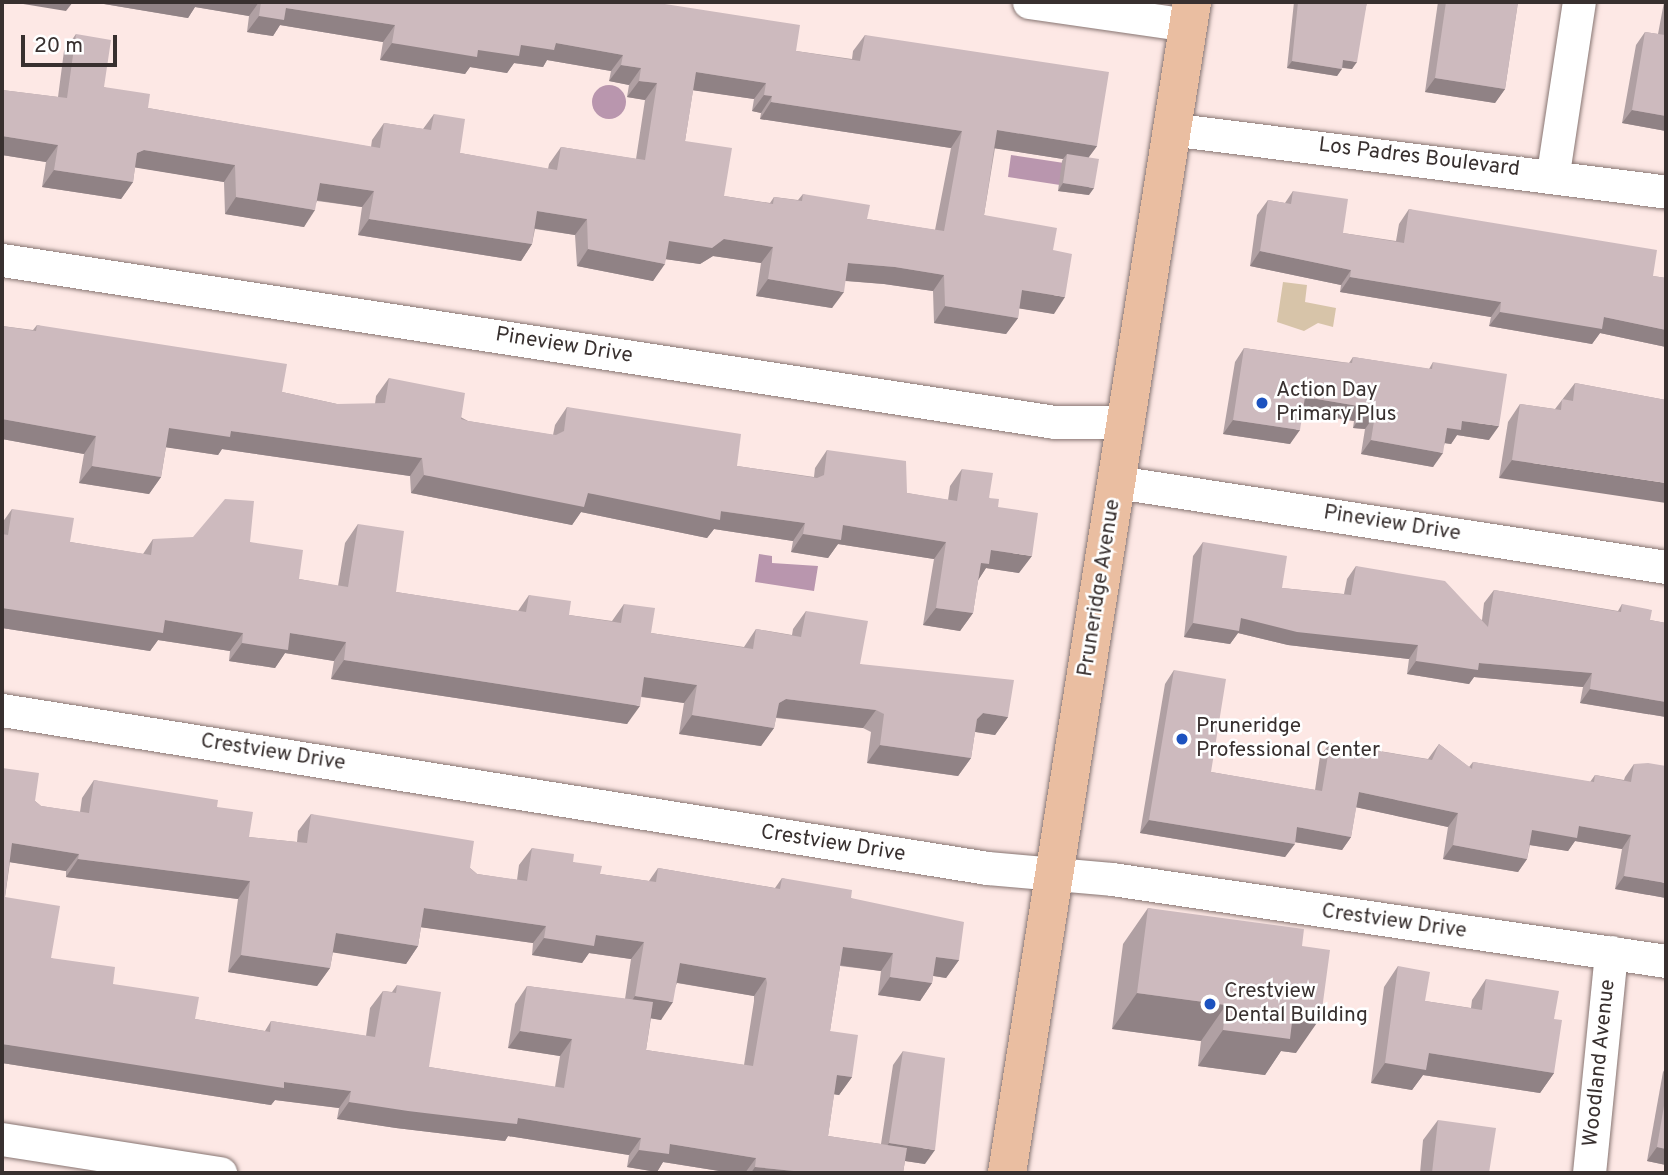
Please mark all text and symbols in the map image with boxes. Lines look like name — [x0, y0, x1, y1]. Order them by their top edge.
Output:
scale bar — [24, 21, 121, 65]
text: 20 m — [34, 33, 83, 60]
street label: Los Padres Boulevard — [1317, 133, 1521, 183]
street label: Pineview Drive — [494, 323, 634, 369]
place label: Action Day Primary Plus — [1276, 378, 1397, 428]
marker: Action Day Primary Plus — [1254, 395, 1270, 411]
street label: Pruneridge Avenue — [1073, 497, 1127, 679]
street label: Pineview Drive — [1322, 501, 1462, 547]
place label: Pruneridge Professional Center — [1196, 714, 1380, 764]
street label: Crestview Drive — [199, 729, 347, 777]
marker: Pruneridge Professional Center — [1174, 731, 1190, 747]
street label: Crestview Drive — [759, 820, 907, 868]
street label: Crestview Drive — [1320, 899, 1468, 945]
street label: Woodland Avenue — [1579, 978, 1621, 1148]
place label: Crestview Dental Building — [1224, 979, 1368, 1029]
marker: Crestview Dental Building — [1202, 996, 1218, 1012]

